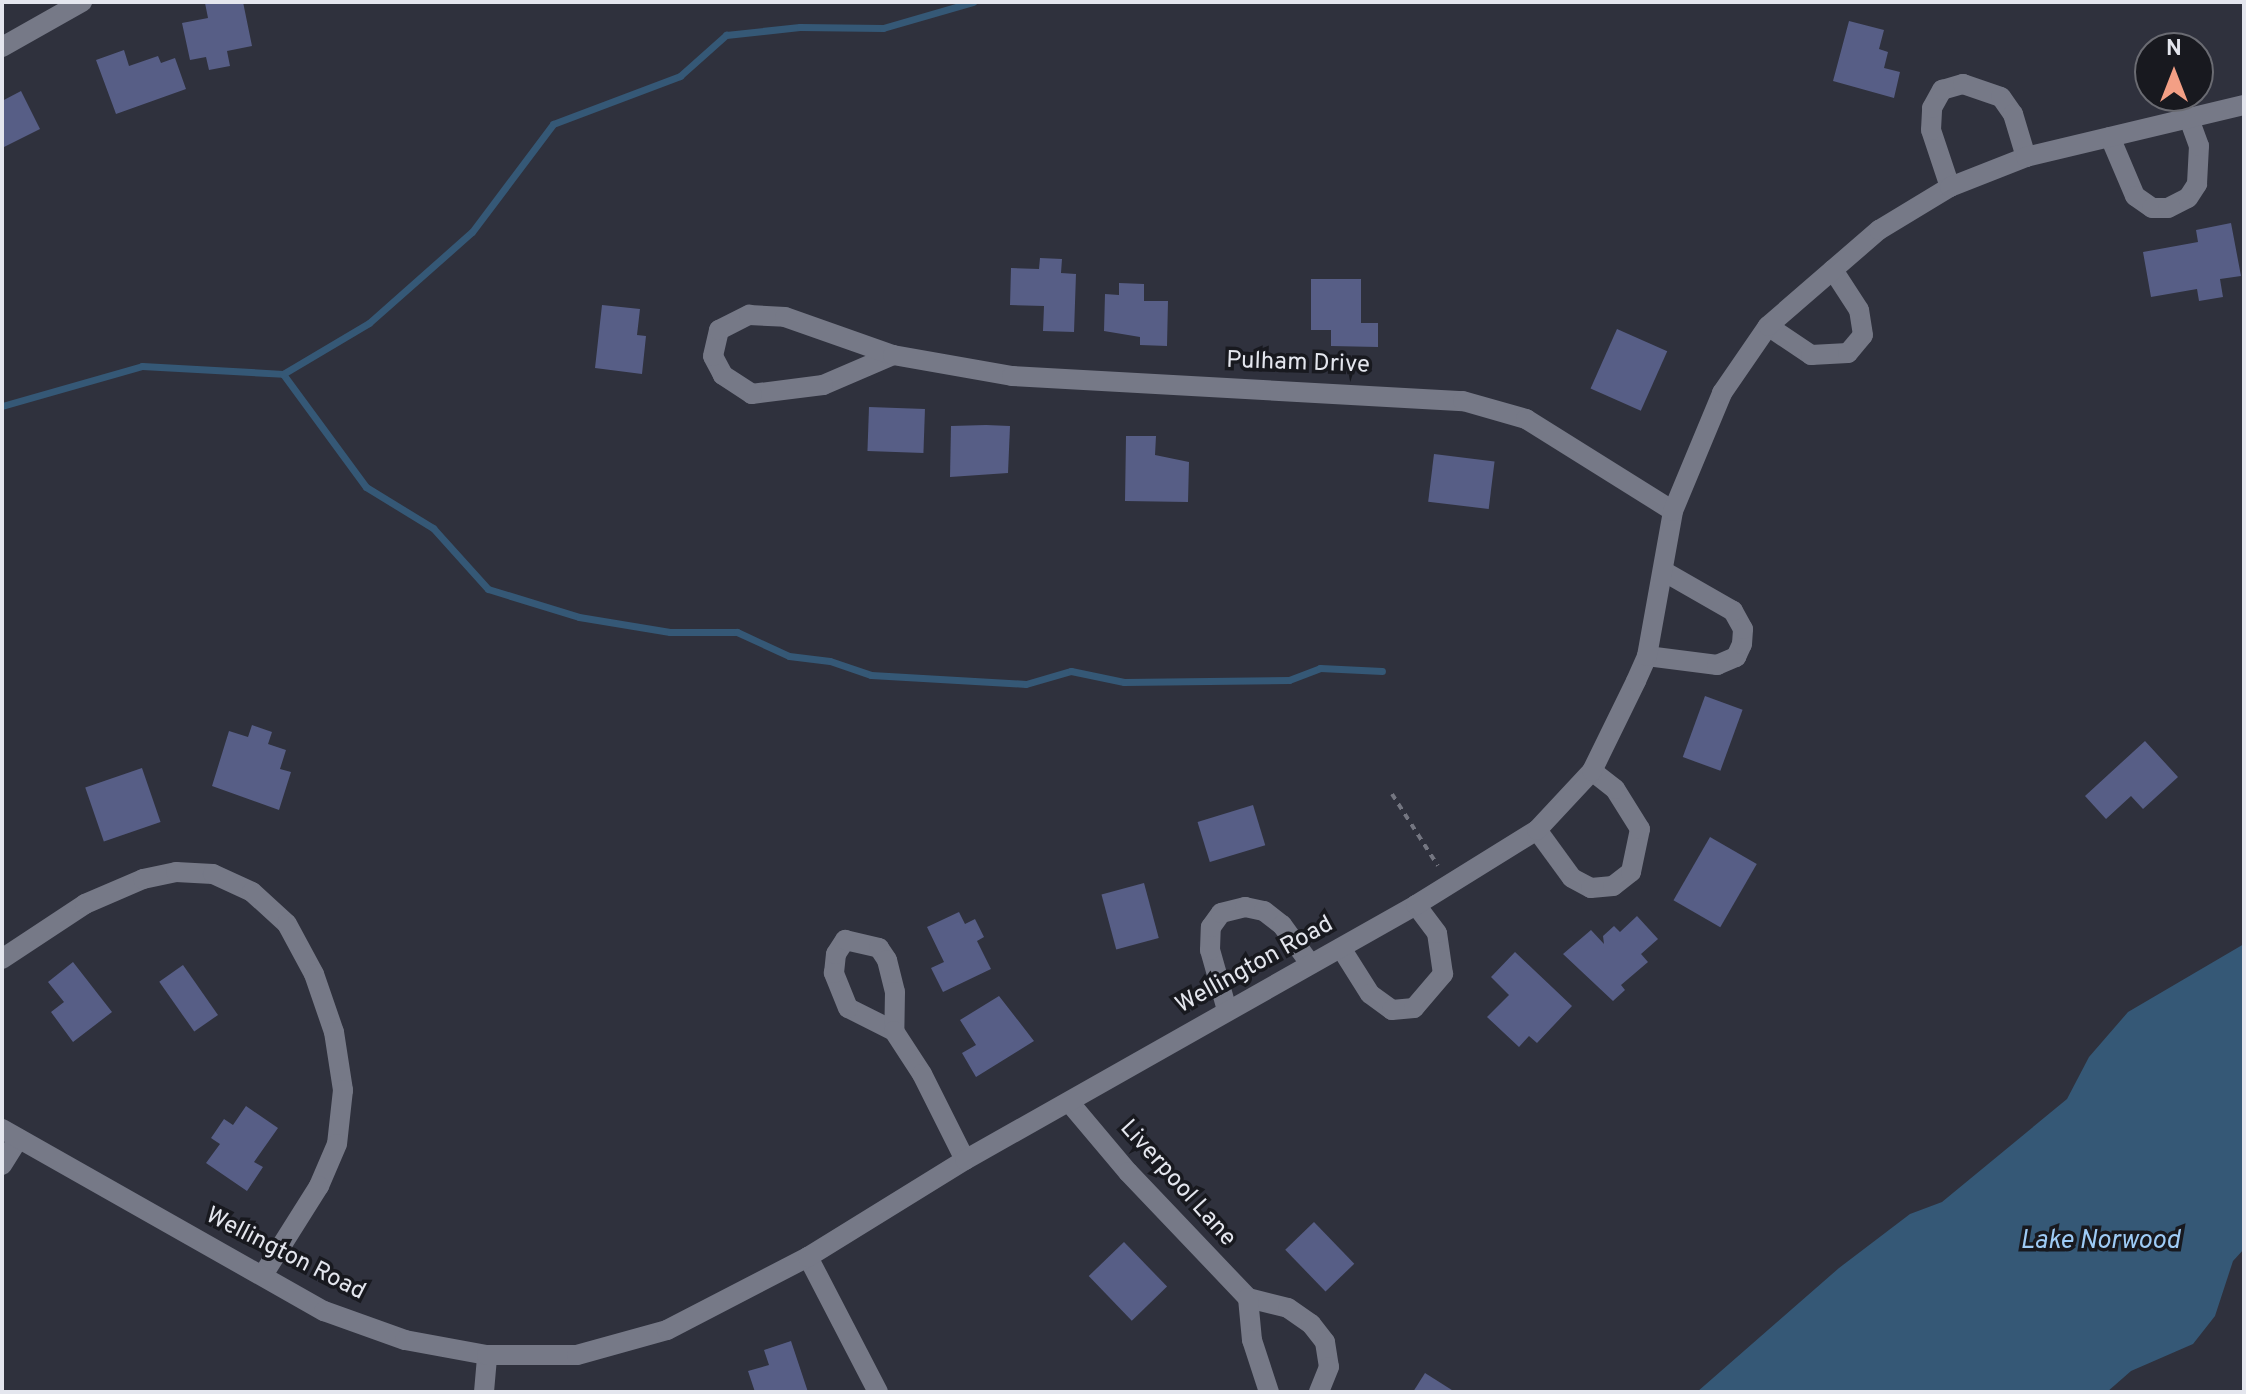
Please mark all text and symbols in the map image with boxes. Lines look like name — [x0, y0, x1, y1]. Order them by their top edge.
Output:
north arrow — [2134, 32, 2214, 112]
text: N — [2166, 36, 2182, 63]
street label: Pulham Drive — [1226, 347, 1370, 381]
street label: Wellington Road — [1171, 911, 1339, 1021]
street label: Liverpool Lane — [1113, 1115, 1241, 1253]
street label: Wellington Road — [200, 1202, 370, 1308]
water label: Lake Norwood — [2020, 1226, 2180, 1258]

